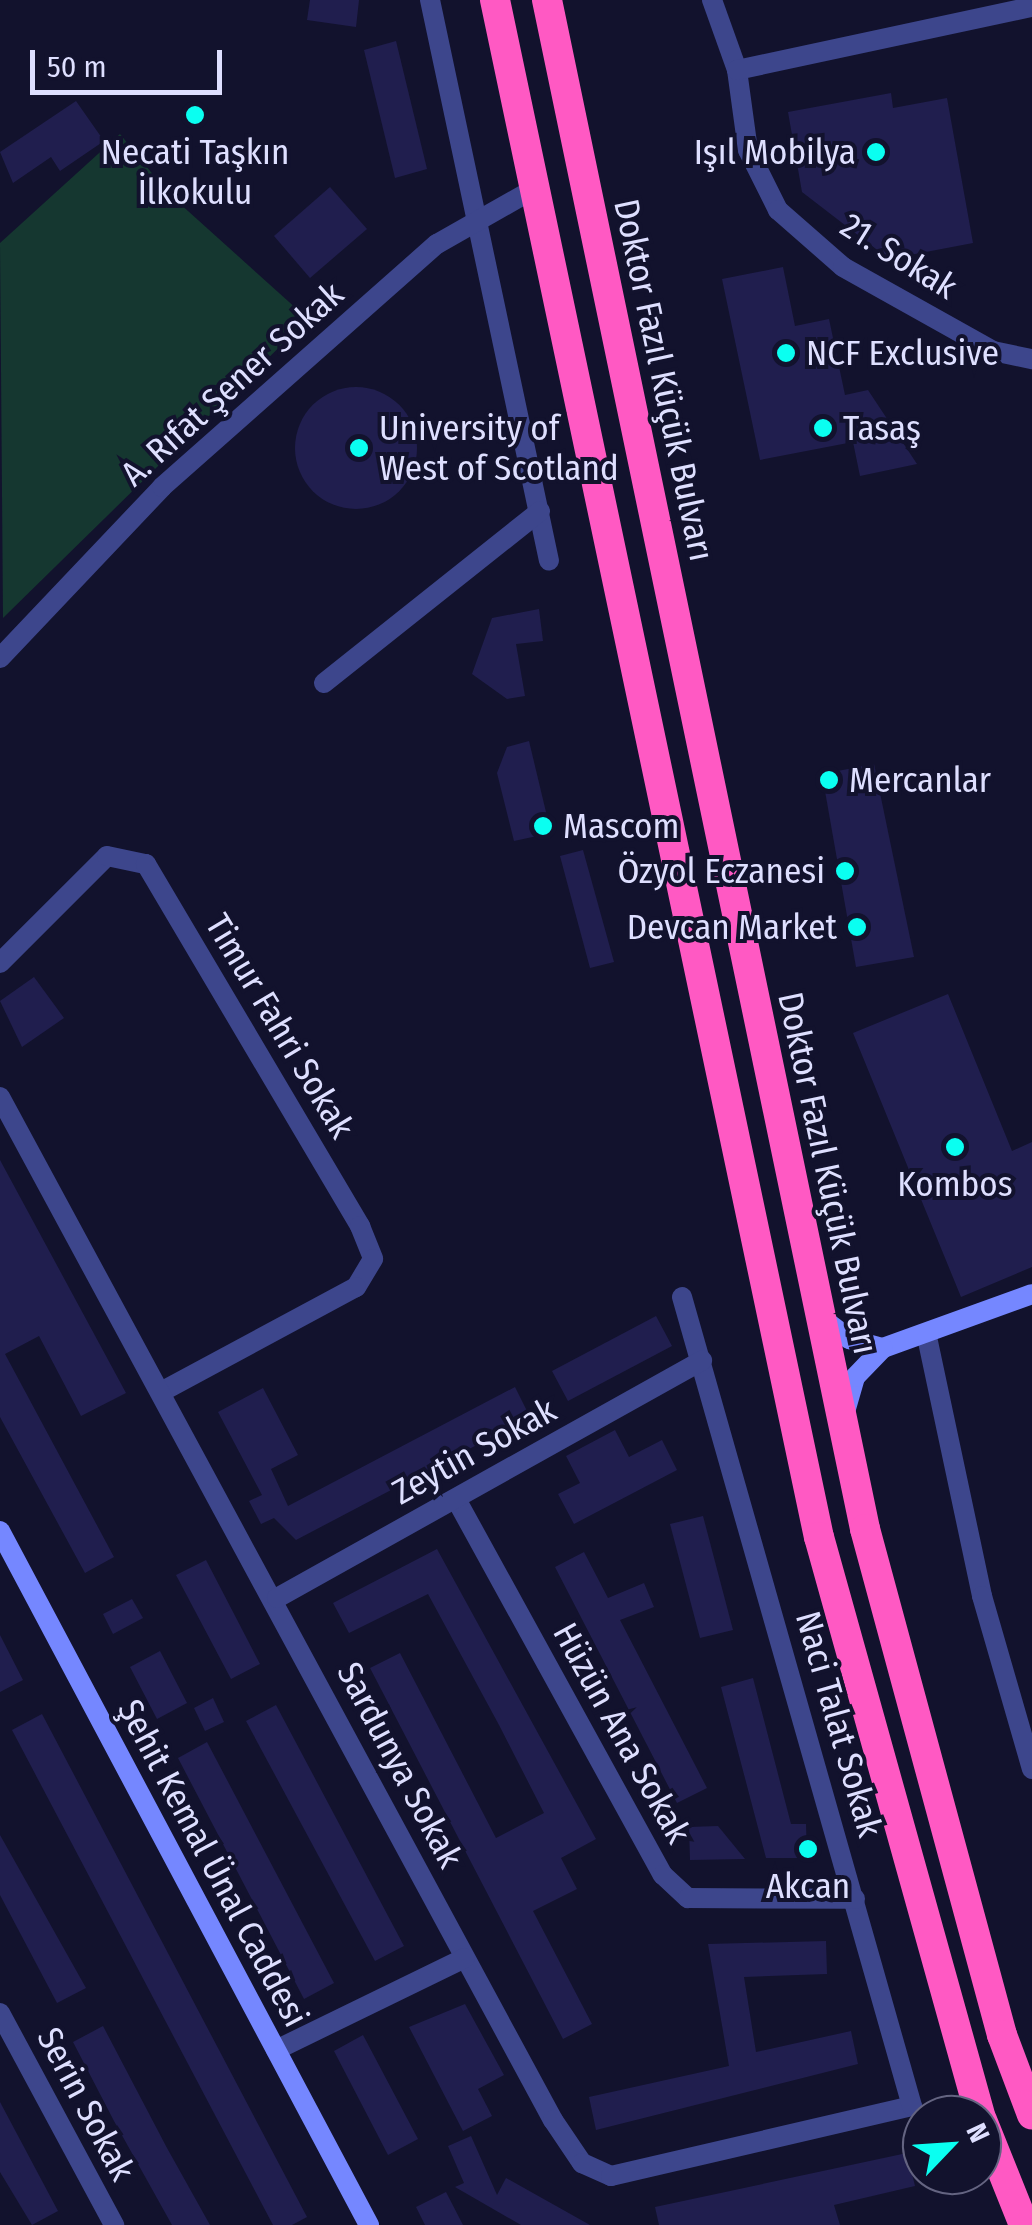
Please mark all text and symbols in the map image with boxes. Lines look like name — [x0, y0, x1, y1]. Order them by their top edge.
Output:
scale bar — [35, 30, 228, 92]
text: 50 m — [47, 49, 107, 85]
marker: Necati Taşkın İlkokulu — [184, 104, 206, 126]
place label: Necati Taşkın İlkokulu — [101, 131, 289, 213]
place label: Işıl Mobilya — [694, 131, 856, 173]
marker: Işıl Mobilya — [865, 141, 887, 163]
street label: Doktor Fazıl Küçük Bulvarı — [605, 195, 723, 565]
street label: 21. Sokak — [833, 204, 965, 308]
street label: A. Rıfat Şener Sokak — [112, 273, 352, 495]
place label: NCF Exclusive — [806, 332, 999, 374]
marker: NCF Exclusive — [775, 342, 797, 364]
place label: University of West of Scotland — [379, 407, 619, 489]
place label: Tasaş — [843, 407, 921, 449]
marker: Tasaş — [812, 417, 834, 439]
marker: University of West of Scotland — [348, 437, 370, 459]
place label: Mercanlar — [849, 759, 991, 801]
marker: Mercanlar — [818, 769, 840, 791]
place label: Mascom — [563, 805, 679, 847]
marker: Mascom — [532, 815, 554, 837]
place label: Özyol Eczanesi — [617, 850, 825, 892]
marker: Özyol Eczanesi — [834, 860, 856, 882]
street label: Timur Fahri Sokak — [197, 906, 363, 1146]
place label: Devcan Market — [627, 906, 837, 948]
marker: Devcan Market — [846, 916, 868, 938]
street label: Doktor Fazıl Küçük Bulvarı — [769, 988, 887, 1358]
marker: Kombos — [944, 1136, 966, 1158]
place label: Kombos — [897, 1163, 1013, 1205]
street label: Zeytin Sokak — [385, 1389, 563, 1513]
street label: Naci Talat Sokak — [787, 1606, 891, 1842]
street label: Hüzün Ana Sokak — [544, 1616, 700, 1850]
street label: Sardunya Sokak — [328, 1655, 472, 1875]
street label: Şehit Kemal Ünal Caddesi — [109, 1692, 317, 2034]
marker: Akcan — [797, 1838, 819, 1860]
place label: Akcan — [766, 1865, 850, 1907]
street label: Serin Sokak — [28, 2020, 144, 2188]
north arrow — [902, 2095, 1002, 2195]
text: N — [959, 2118, 996, 2148]

